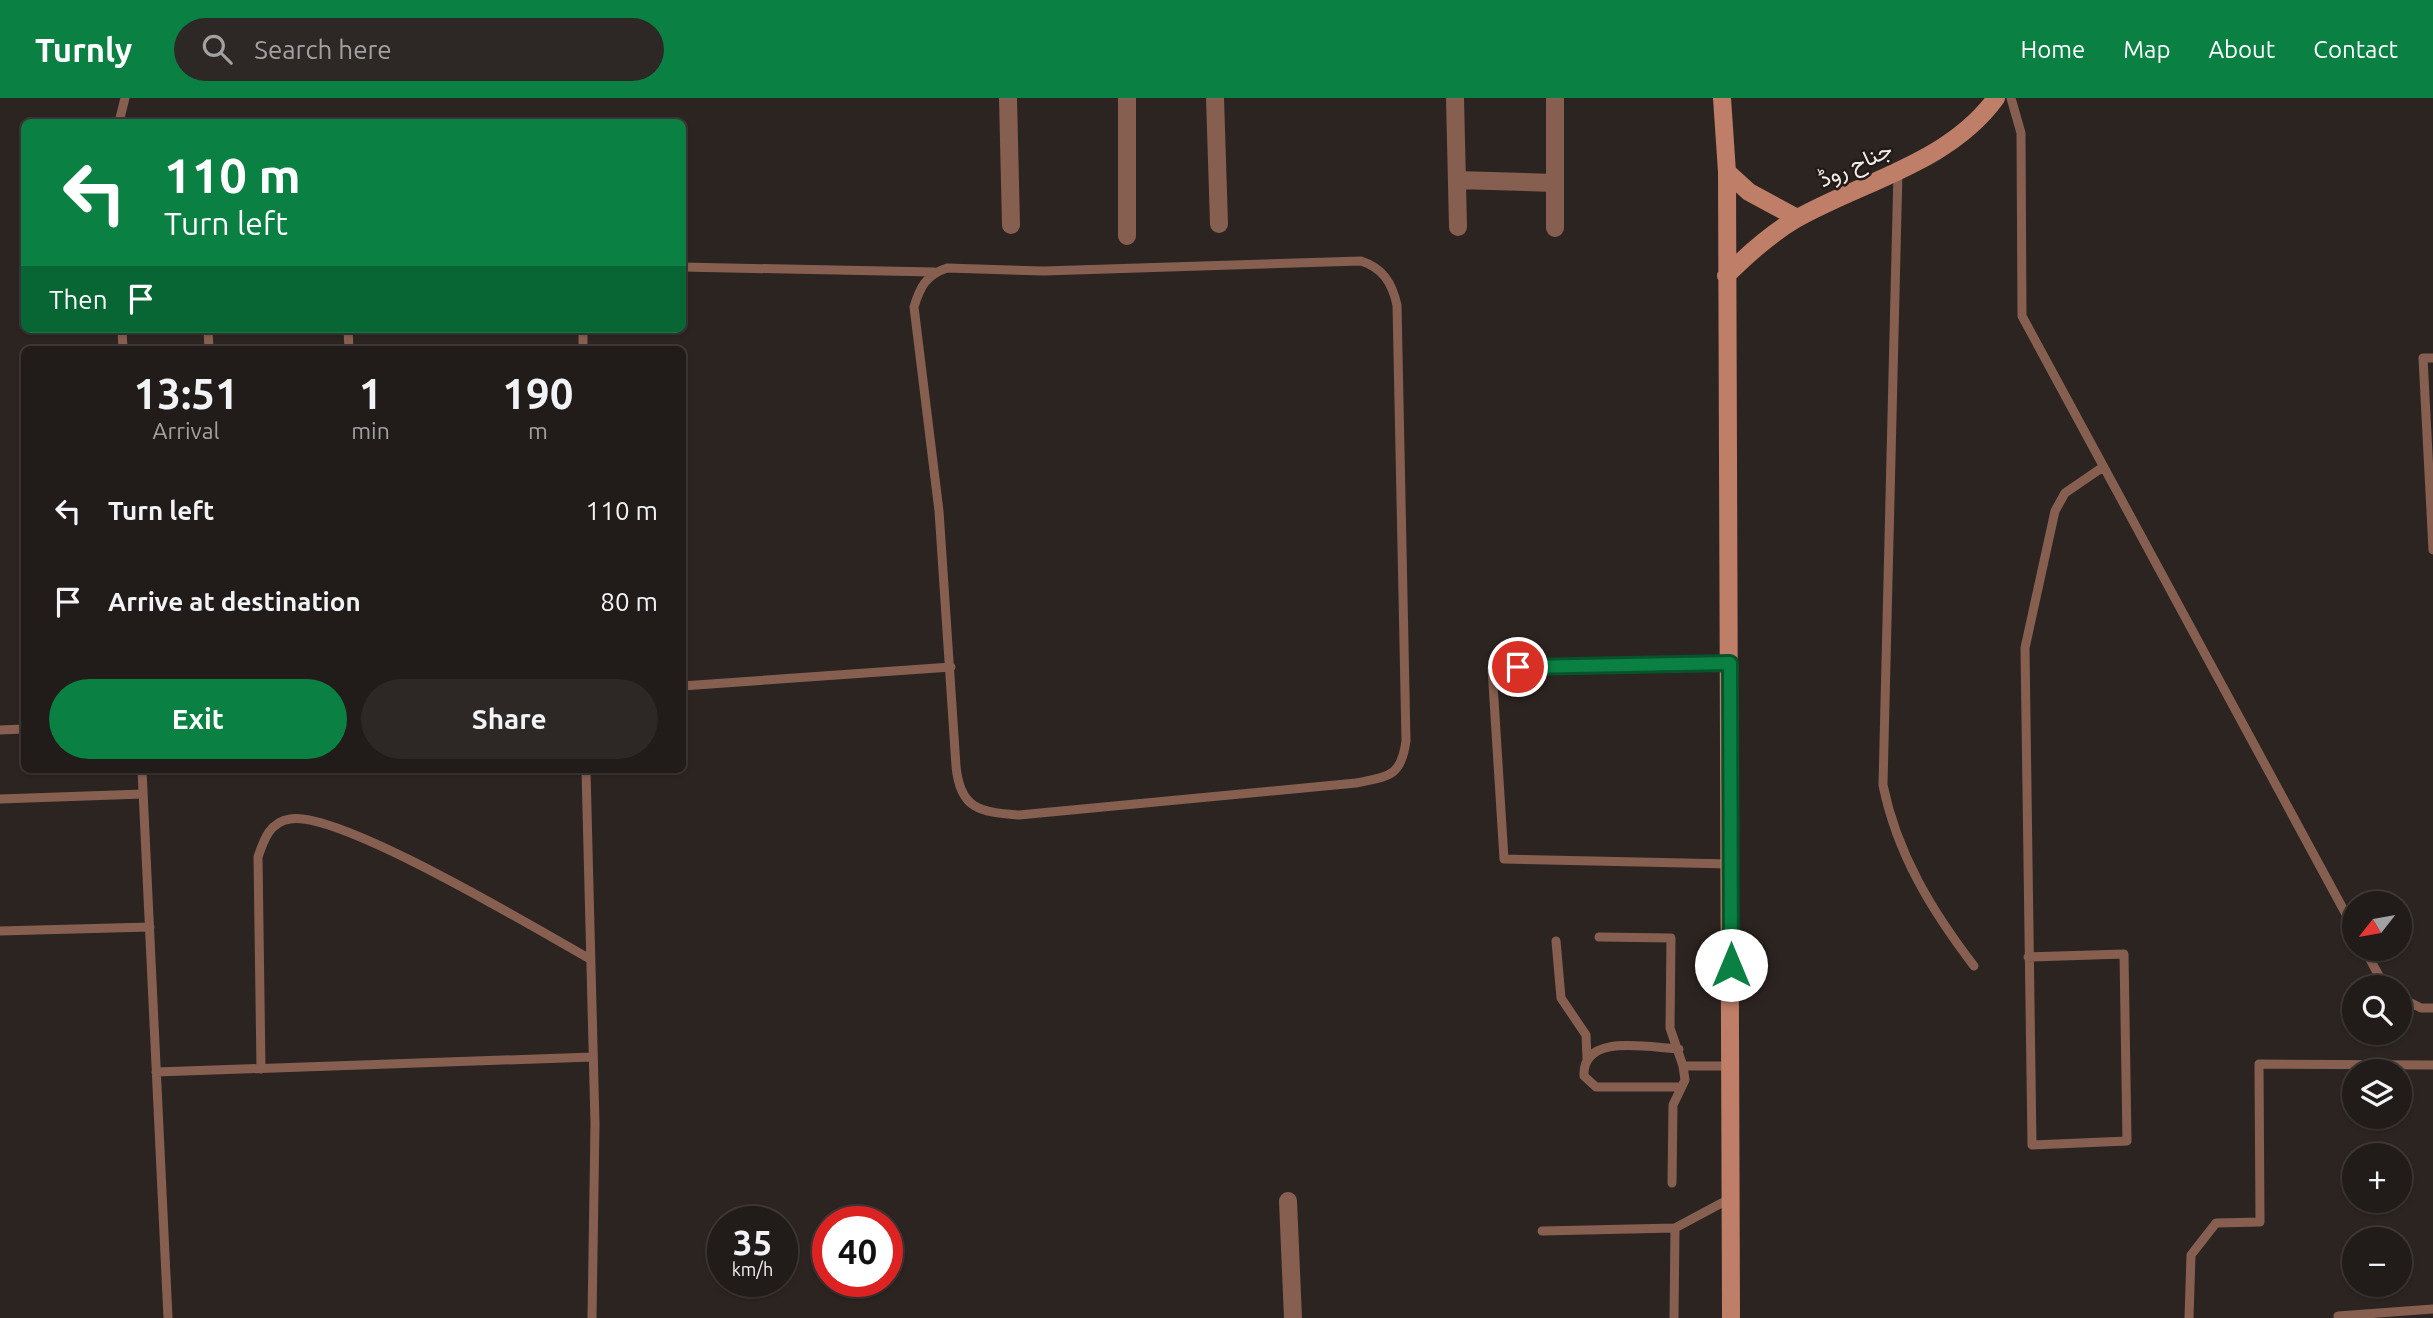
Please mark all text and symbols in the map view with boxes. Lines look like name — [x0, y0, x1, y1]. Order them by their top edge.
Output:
search box — [174, 18, 664, 81]
icon: search — [198, 30, 236, 68]
text: Turnly — [35, 31, 132, 68]
text: Search here — [254, 35, 392, 64]
text: Home — [2020, 36, 2085, 63]
text: Map — [2123, 36, 2170, 63]
text: About — [2208, 36, 2275, 63]
text: Contact — [2313, 36, 2398, 63]
street label: جناح روڈ — [1814, 136, 1897, 195]
icon: left — [49, 147, 140, 238]
text: 110 m — [164, 147, 301, 202]
text: Turn left — [164, 205, 288, 241]
icon: arrive — [122, 280, 160, 318]
text: Then — [49, 285, 108, 314]
text: 13:51 — [134, 370, 239, 417]
text: 1 — [359, 370, 382, 417]
text: 190 — [502, 370, 573, 417]
text: Arrival — [153, 418, 220, 443]
text: min — [351, 418, 390, 443]
text: m — [528, 418, 548, 443]
icon: left — [49, 492, 87, 530]
text: Turn left — [108, 496, 214, 525]
text: 110 m — [586, 496, 658, 525]
icon: arrive — [49, 583, 87, 621]
text: Arrive at destination — [108, 587, 361, 616]
text: 80 m — [600, 587, 658, 616]
pin — [1488, 637, 1548, 697]
icon: arrive — [1499, 648, 1537, 686]
button: Exit — [49, 679, 347, 759]
button: Share — [361, 679, 658, 759]
north arrow — [2342, 891, 2412, 961]
map controls — [2342, 891, 2412, 1297]
position arrow — [1694, 928, 1768, 1002]
button: search — [2342, 975, 2412, 1045]
button: layers — [2342, 1059, 2412, 1129]
button: + — [2342, 1143, 2412, 1213]
speed limit sign: 40 — [812, 1206, 903, 1297]
text: 35 — [733, 1222, 772, 1262]
button: − — [2342, 1227, 2412, 1297]
text: km/h — [732, 1259, 773, 1279]

